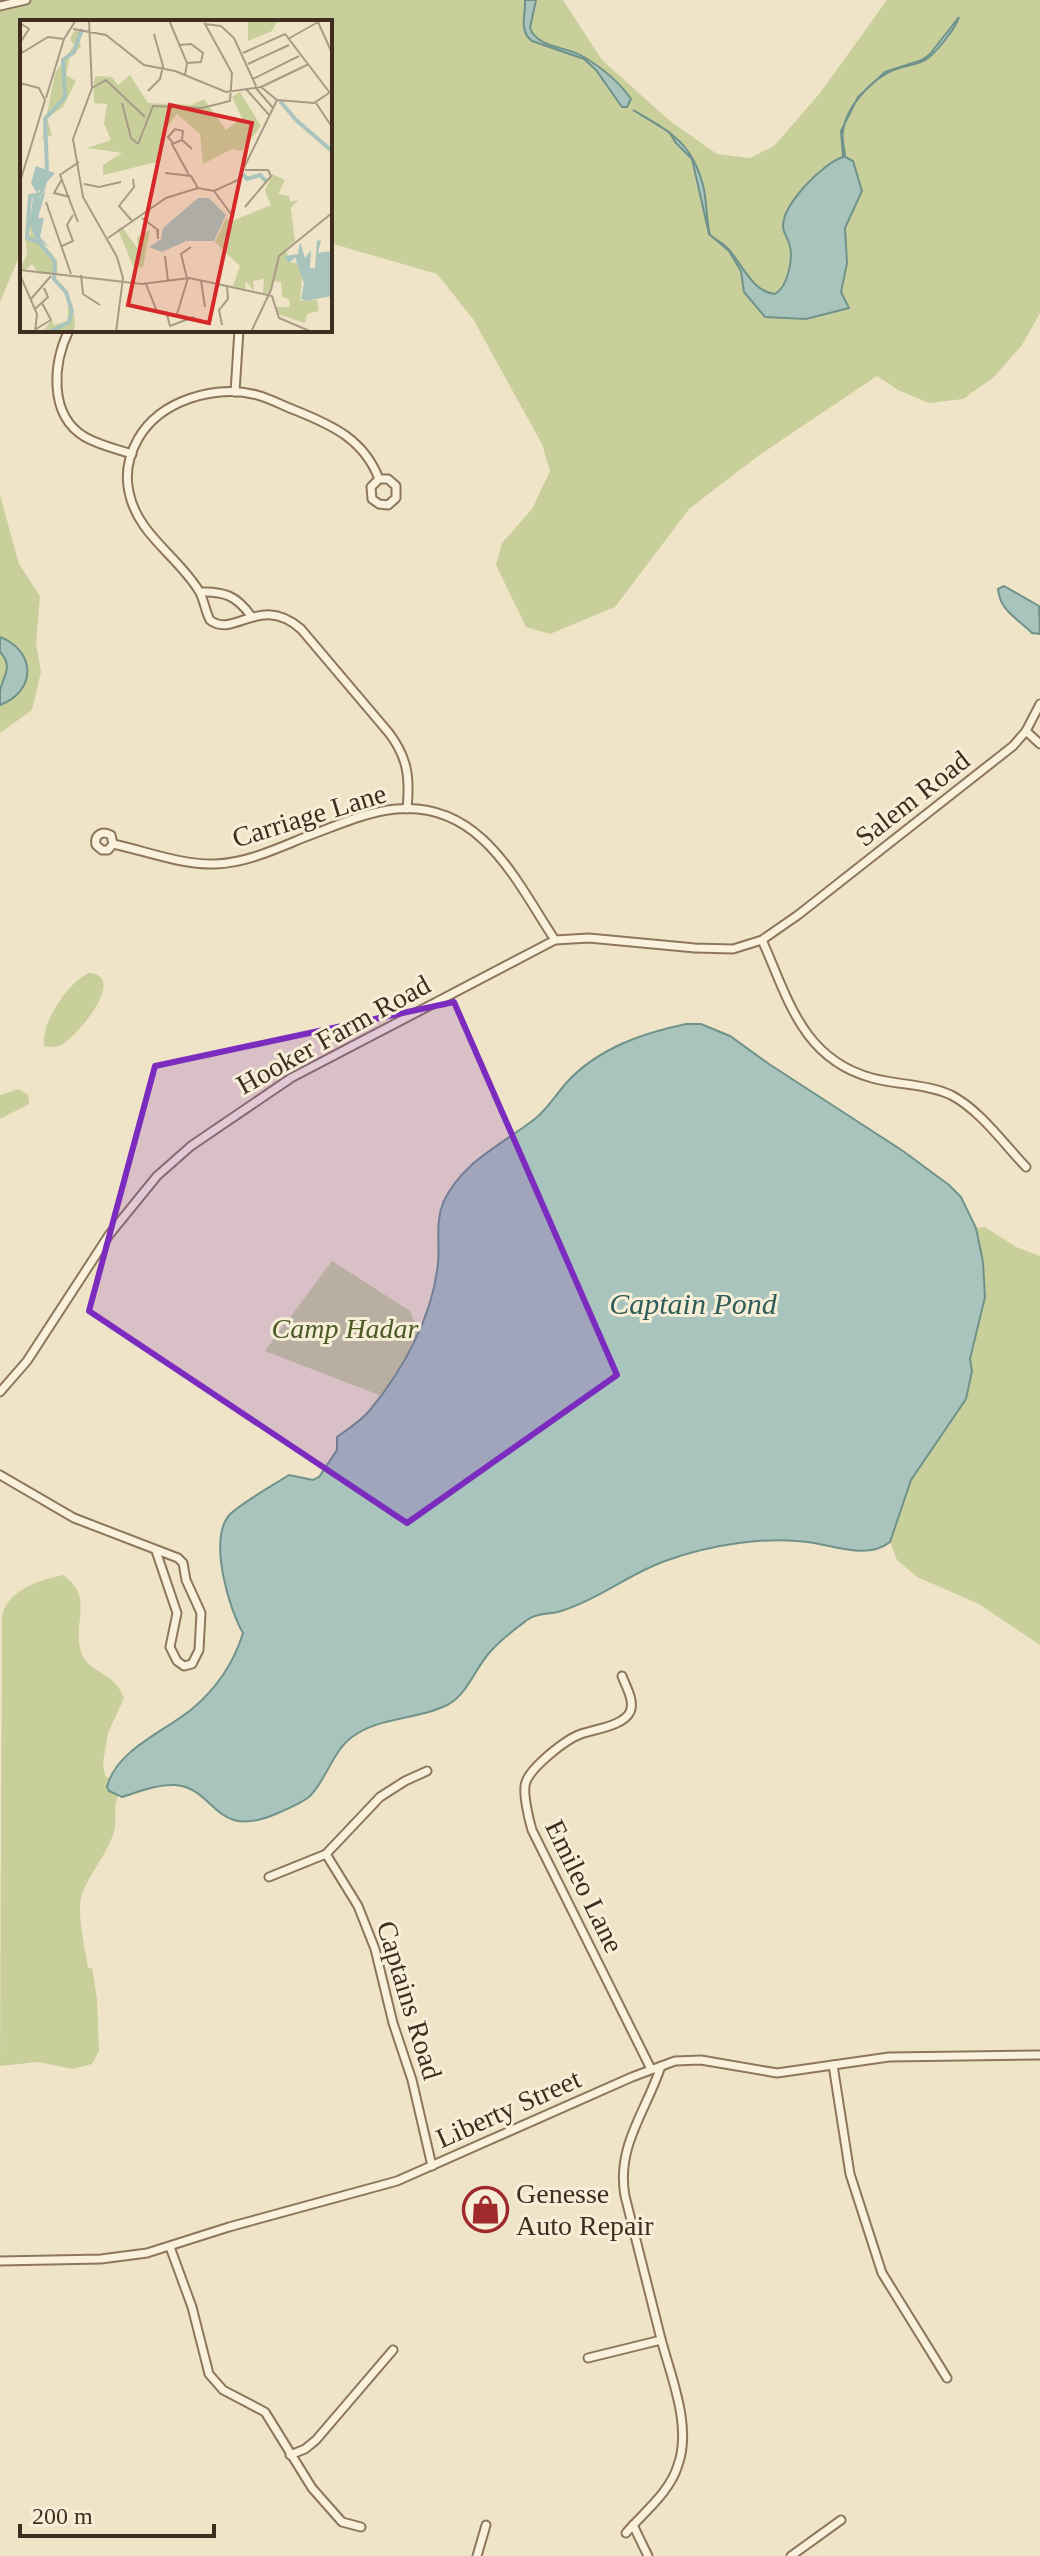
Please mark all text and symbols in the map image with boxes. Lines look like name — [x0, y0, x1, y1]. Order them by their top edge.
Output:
inset map — [20, 20, 332, 332]
street label: Salem Road — [849, 744, 975, 853]
street label: Carriage Lane — [228, 777, 390, 854]
street label: Hooker Farm Road — [231, 968, 435, 1100]
water label: Captain Pond — [609, 1287, 778, 1320]
park label: Camp Hadar — [271, 1313, 419, 1344]
street label: Emileo Lane — [539, 1815, 630, 1958]
street label: Captains Road — [371, 1917, 448, 2083]
street label: Liberty Street — [431, 2063, 585, 2154]
place label: Genesse Auto Repair — [516, 2178, 654, 2241]
shop icon: Genesse Auto Repair — [461, 2185, 509, 2233]
scale bar — [20, 2488, 214, 2538]
text: 200 m — [32, 2503, 93, 2529]

